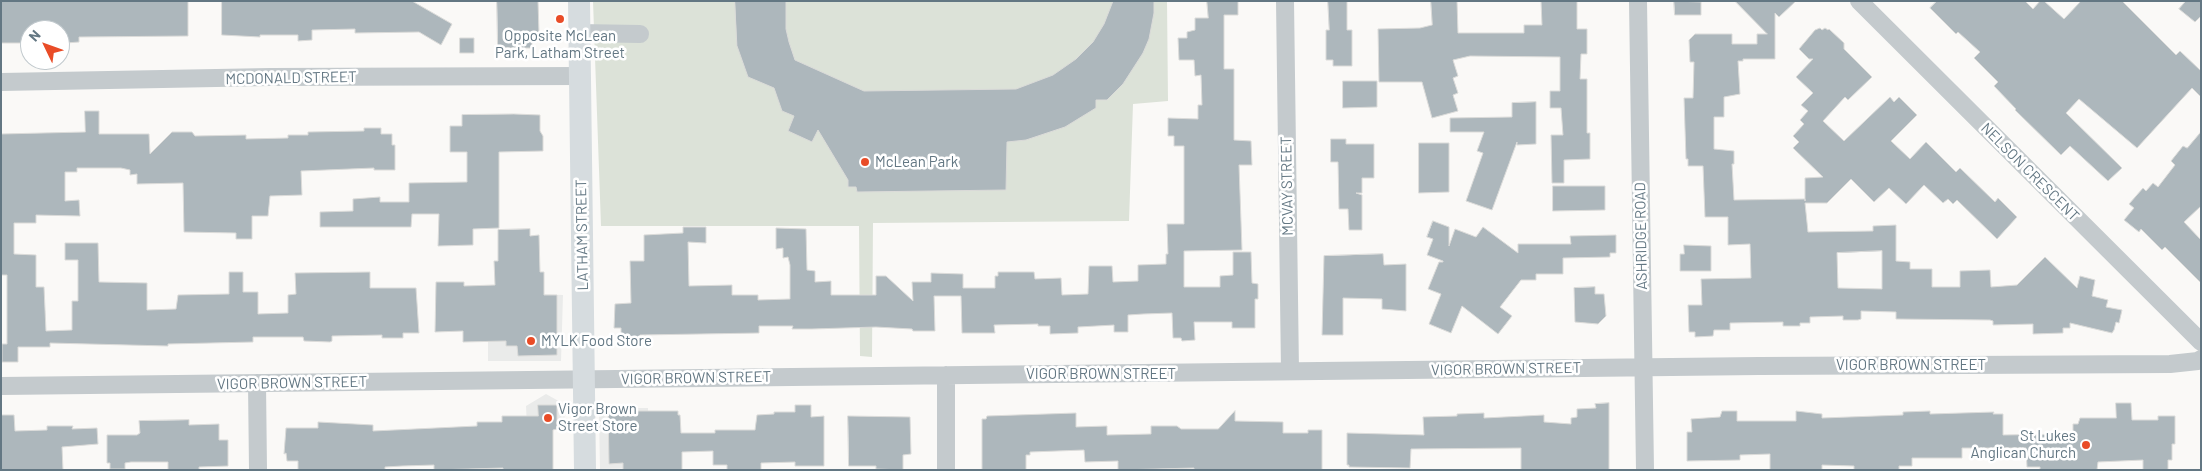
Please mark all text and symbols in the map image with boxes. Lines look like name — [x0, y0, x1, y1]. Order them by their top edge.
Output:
marker: Opposite McLean Park, Latham Street — [554, 13, 566, 25]
north arrow — [20, 20, 70, 70]
text: N — [25, 26, 44, 44]
place label: Opposite McLean Park, Latham Street — [495, 27, 625, 62]
street label: MCDONALD STREET — [225, 68, 357, 88]
street label: NELSON CRESCENT — [1977, 119, 2083, 225]
street label: MCVAY STREET — [1277, 136, 1297, 236]
place label: McLean Park — [875, 153, 958, 171]
marker: McLean Park — [859, 156, 871, 168]
street label: LATHAM STREET — [572, 179, 592, 291]
street label: ASHRIDGE ROAD — [1631, 182, 1651, 290]
place label: MYLK Food Store — [541, 332, 652, 350]
marker: MYLK Food Store — [525, 335, 537, 347]
street label: VIGOR BROWN STREET — [1836, 356, 1986, 374]
street label: VIGOR BROWN STREET — [1431, 359, 1581, 379]
street label: VIGOR BROWN STREET — [1026, 365, 1176, 383]
street label: VIGOR BROWN STREET — [621, 368, 771, 388]
street label: VIGOR BROWN STREET — [217, 373, 367, 393]
place label: Vigor Brown Street Store — [558, 400, 637, 435]
marker: Vigor Brown Street Store — [542, 412, 554, 424]
place label: St Lukes Anglican Church — [1970, 427, 2076, 462]
marker: St Lukes Anglican Church — [2080, 439, 2092, 451]

